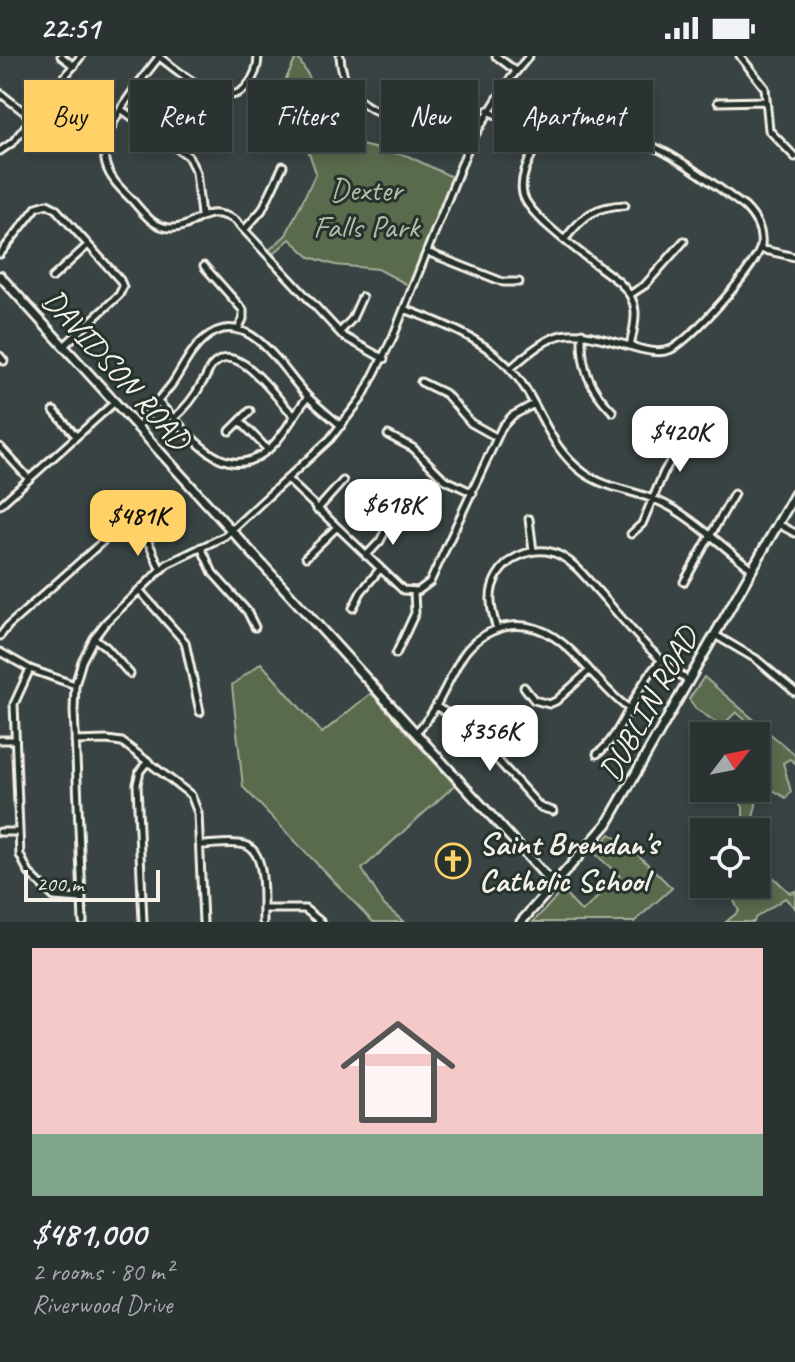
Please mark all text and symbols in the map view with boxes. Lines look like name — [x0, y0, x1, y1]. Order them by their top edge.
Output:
text: 22:51 — [40, 9, 99, 47]
chip: Buy — [24, 80, 114, 152]
chip: Rent — [130, 80, 232, 152]
chip: Filters — [248, 80, 365, 152]
chip: New — [381, 80, 478, 152]
chip: Apartment — [494, 80, 653, 152]
park label: Dexter Falls Park — [313, 169, 421, 247]
street label: DAVIDSON ROAD — [33, 280, 201, 460]
pin: $420K — [624, 406, 736, 474]
text: $420K — [650, 415, 710, 448]
pin: $618K — [337, 479, 449, 547]
text: $618K — [363, 488, 423, 521]
pin: $481K — [82, 490, 194, 558]
text: $481K — [108, 499, 168, 532]
street label: DUBLIN ROAD — [589, 618, 709, 788]
pin: $356K — [434, 705, 546, 773]
text: $356K — [460, 714, 520, 747]
north arrow — [690, 722, 770, 802]
map controls — [690, 722, 770, 898]
button: locate — [690, 818, 770, 898]
place label: Saint Brendan's Catholic School — [479, 823, 661, 901]
church icon: Saint Brendan's Catholic School — [434, 842, 472, 880]
scale bar — [24, 866, 160, 902]
text: 200 m — [36, 870, 83, 898]
icon: home — [326, 1000, 470, 1144]
text: $481,000 — [32, 1212, 146, 1255]
text: 2 rooms · 80 m² — [32, 1255, 173, 1288]
text: Riverwood Drive — [32, 1288, 172, 1321]

